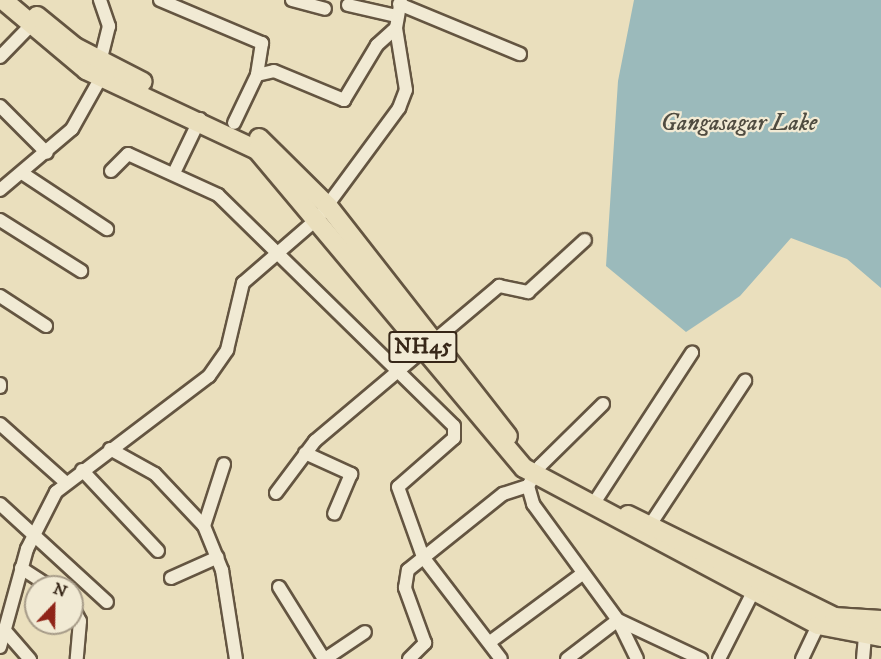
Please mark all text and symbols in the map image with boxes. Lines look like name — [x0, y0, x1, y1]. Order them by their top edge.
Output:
water label: Gangasagar Lake — [661, 110, 817, 138]
road number: NH45 — [387, 329, 459, 365]
north arrow — [24, 575, 84, 635]
text: N — [50, 578, 70, 602]

